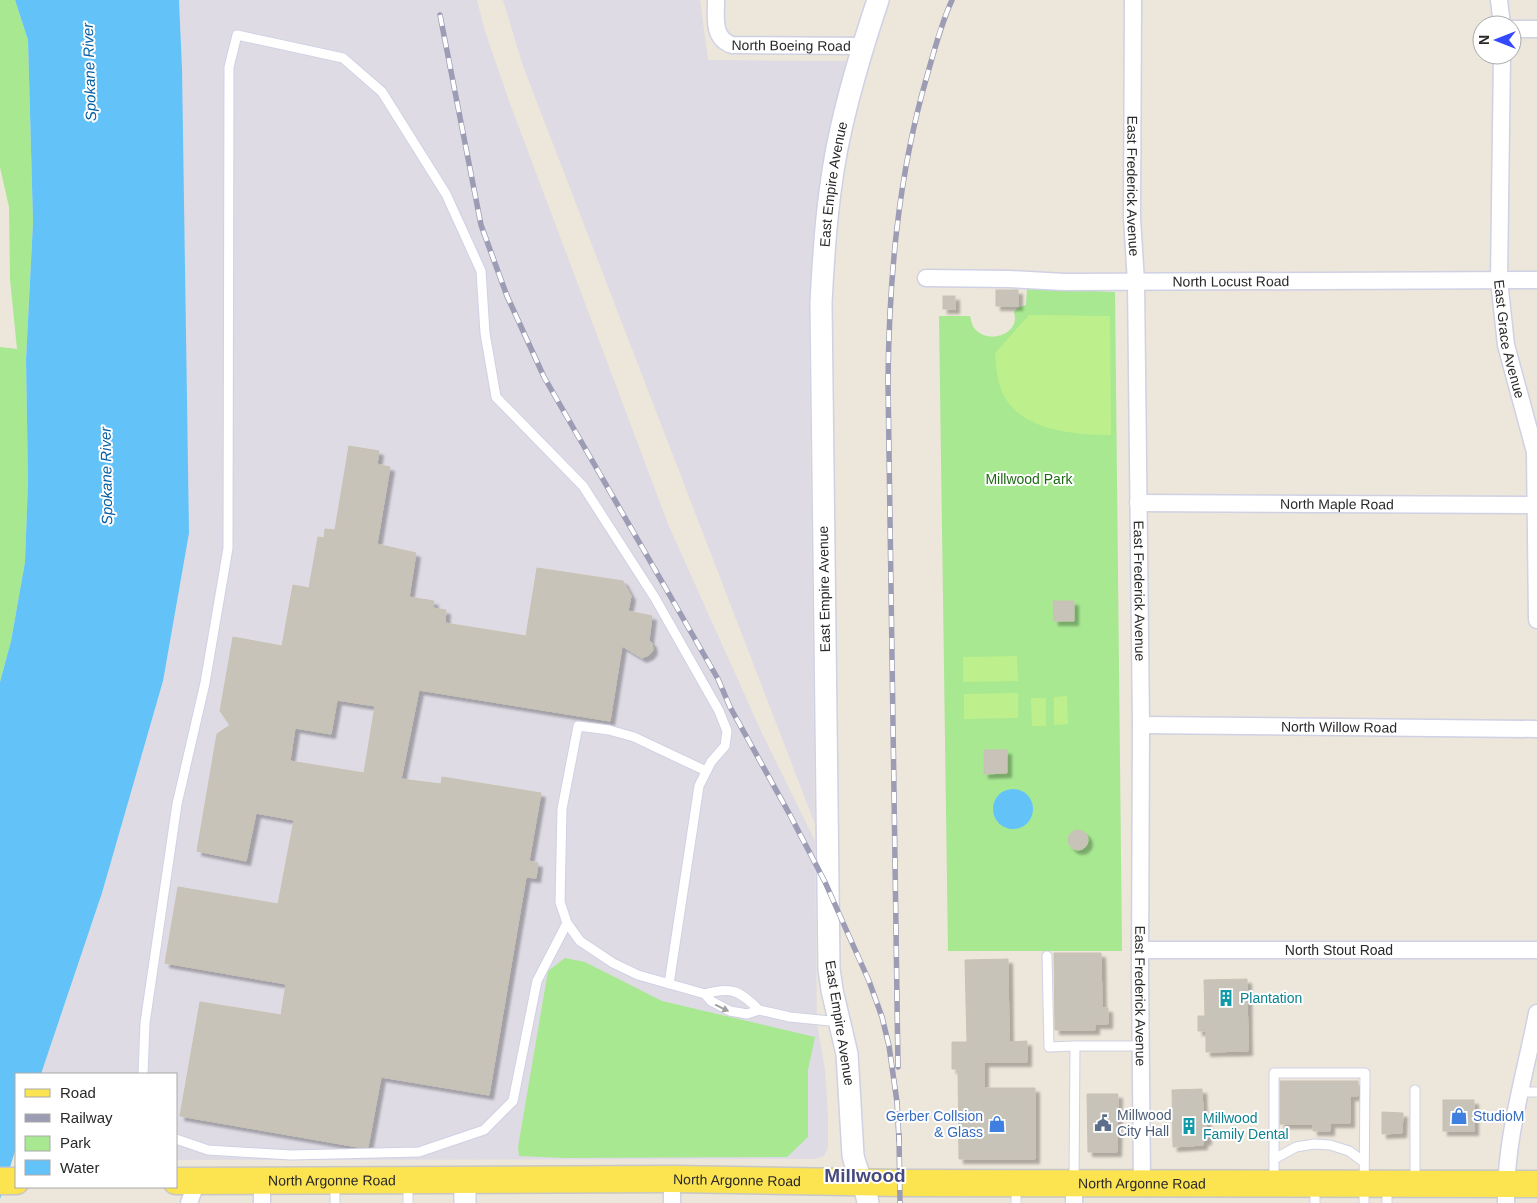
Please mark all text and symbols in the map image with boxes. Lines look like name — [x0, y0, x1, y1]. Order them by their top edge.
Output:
north arrow — [1472, 15, 1522, 65]
water label: Spokane River — [79, 22, 99, 121]
text: N — [1476, 35, 1492, 45]
street label: North Boeing Road — [731, 37, 851, 54]
street label: East Frederick Avenue — [1124, 116, 1142, 257]
street label: East Empire Avenue — [816, 120, 851, 248]
street label: North Locust Road — [1172, 273, 1289, 290]
street label: East Grace Avenue — [1491, 279, 1528, 400]
water label: Spokane River — [97, 426, 115, 525]
park label: Millwood Park — [985, 471, 1074, 487]
street label: North Maple Road — [1280, 496, 1394, 512]
street label: East Frederick Avenue — [1131, 520, 1148, 662]
street label: East Empire Avenue — [815, 525, 833, 652]
street label: North Willow Road — [1281, 718, 1397, 736]
street label: East Frederick Avenue — [1132, 925, 1149, 1066]
street label: North Stout Road — [1285, 942, 1393, 958]
street label: East Empire Avenue — [822, 959, 858, 1087]
building icon: Plantation — [1216, 988, 1236, 1008]
place label: Plantation — [1240, 990, 1302, 1006]
one-way arrow — [715, 1003, 730, 1012]
legend — [15, 1073, 178, 1188]
text: Road — [60, 1084, 96, 1101]
shop icon: StudioM — [1449, 1106, 1469, 1126]
place label: Millwood City Hall — [1117, 1107, 1171, 1139]
place label: Gerber Collsion & Glass — [886, 1108, 983, 1140]
place label: StudioM — [1473, 1108, 1524, 1124]
text: Railway — [60, 1109, 113, 1126]
place label: Millwood Family Dental — [1203, 1110, 1289, 1142]
public building icon: Millwood City Hall — [1093, 1113, 1113, 1133]
shop icon: Gerber Collsion & Glass — [987, 1114, 1007, 1134]
building icon: Millwood Family Dental — [1179, 1116, 1199, 1136]
text: Park — [60, 1134, 91, 1151]
text: Water — [60, 1159, 99, 1176]
district label: Millwood — [824, 1165, 906, 1186]
street label: North Argonne Road — [673, 1171, 801, 1189]
street label: North Argonne Road — [268, 1172, 396, 1189]
street label: North Argonne Road — [1078, 1175, 1206, 1191]

